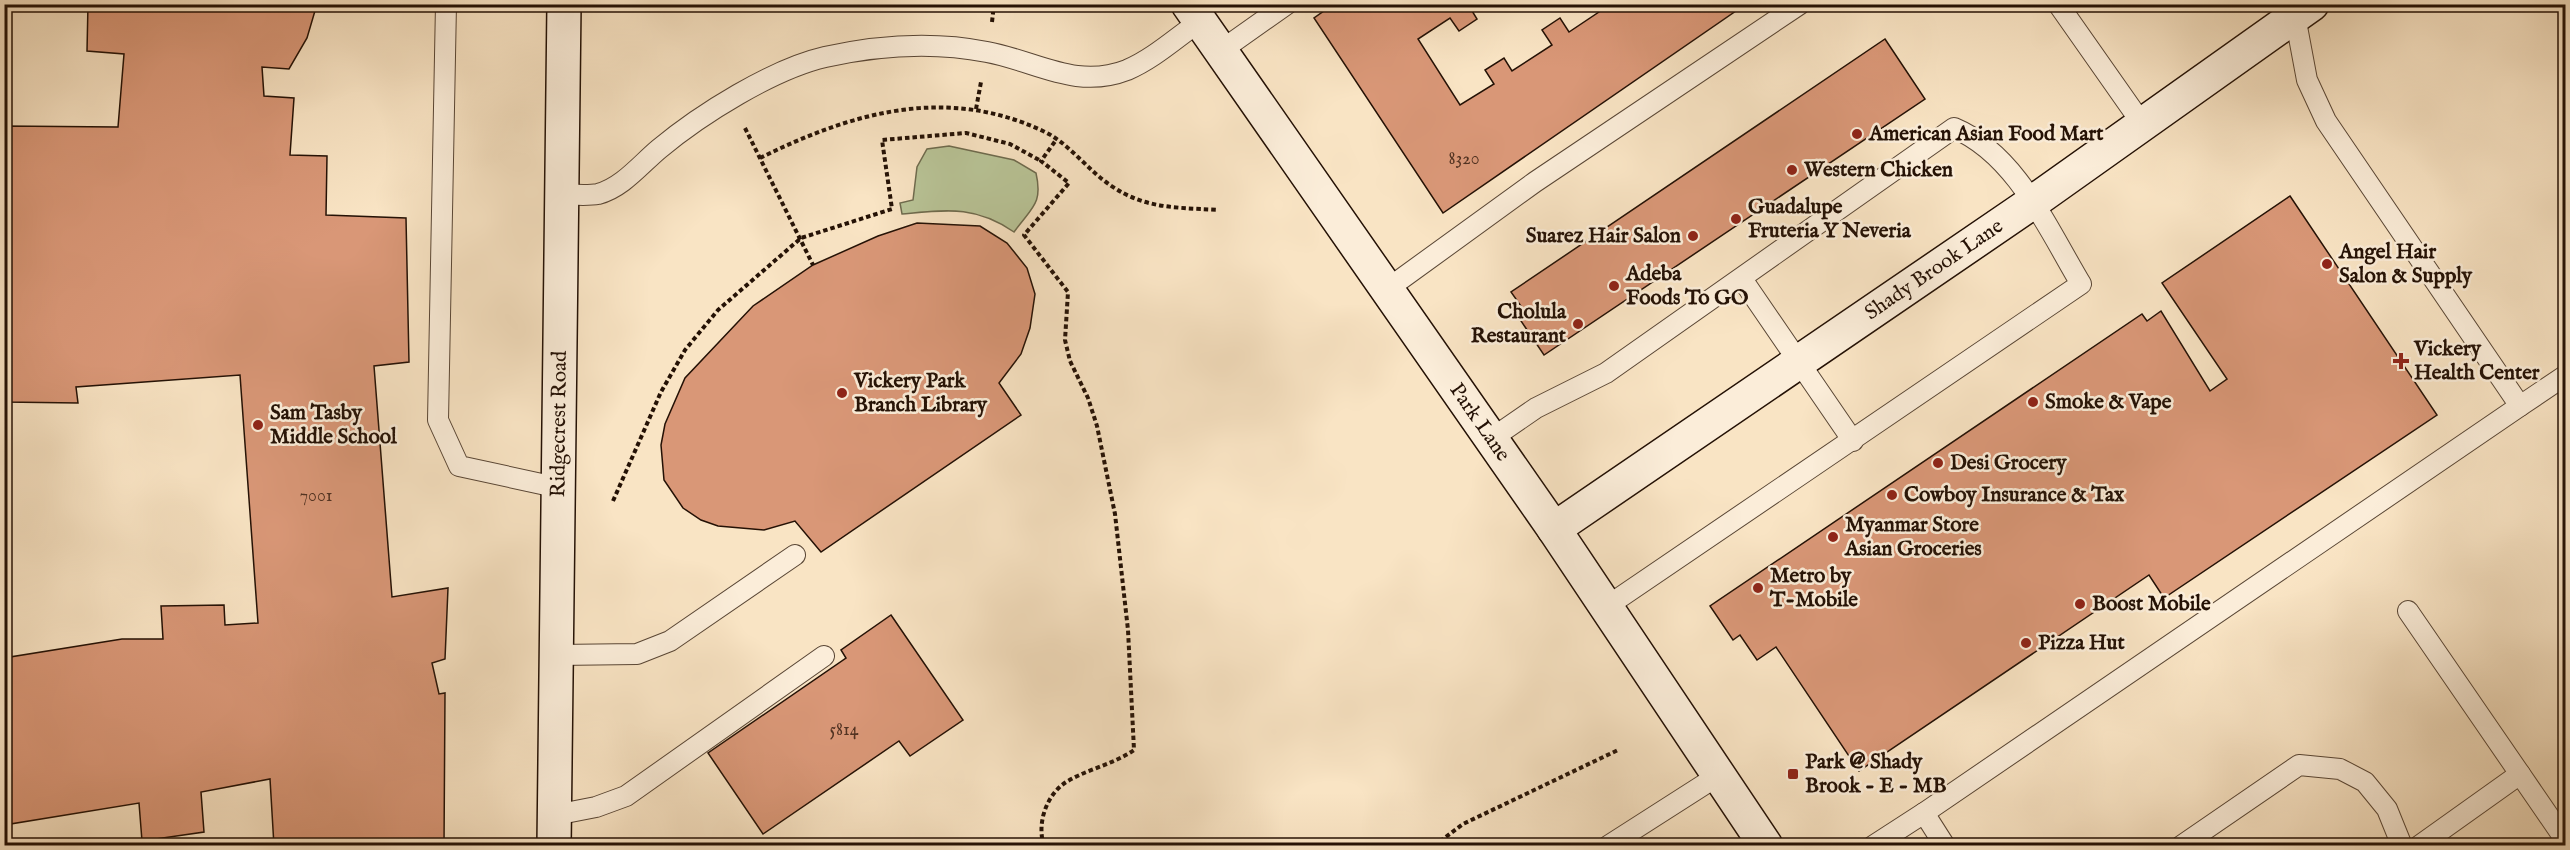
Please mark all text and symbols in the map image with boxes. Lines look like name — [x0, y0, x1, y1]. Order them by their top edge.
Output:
place label: American Asian Food Mart — [1868, 121, 2104, 148]
marker: American Asian Food Mart — [1850, 127, 1864, 141]
house number: 8320 — [1448, 148, 1480, 171]
place label: Western Chicken — [1803, 157, 1953, 184]
marker: Western Chicken — [1785, 163, 1799, 177]
place label: Guadalupe Fruteria Y Neveria — [1748, 194, 1912, 245]
marker: Guadalupe Fruteria Y Neveria — [1729, 212, 1743, 226]
street label: Shady Brook Lane — [1859, 213, 2009, 326]
place label: Suarez Hair Salon — [1526, 223, 1681, 250]
marker: Suarez Hair Salon — [1686, 229, 1700, 243]
place label: Angel Hair Salon & Supply — [2338, 239, 2473, 290]
marker: Angel Hair Salon & Supply — [2320, 257, 2334, 271]
place label: Adeba Foods To GO — [1625, 261, 1748, 312]
marker: Adeba Foods To GO — [1607, 279, 1621, 293]
place label: Cholula Restaurant — [1471, 299, 1567, 350]
marker: Cholula Restaurant — [1571, 317, 1585, 331]
place label: Vickery Health Center — [2413, 336, 2540, 387]
street label: Ridgecrest Road — [545, 350, 573, 498]
marker: Vickery Health Center — [2392, 352, 2410, 370]
place label: Vickery Park Branch Library — [853, 368, 988, 419]
street label: Park Lane — [1443, 378, 1517, 467]
marker: Vickery Park Branch Library — [835, 386, 849, 400]
place label: Smoke & Vape — [2045, 389, 2172, 416]
marker: Smoke & Vape — [2026, 395, 2040, 409]
place label: Sam Tasby Middle School — [270, 400, 398, 451]
marker: Sam Tasby Middle School — [251, 418, 265, 432]
place label: Desi Grocery — [1950, 450, 2067, 477]
marker: Desi Grocery — [1931, 456, 1945, 470]
place label: Cowboy Insurance & Tax — [1904, 482, 2125, 509]
house number: 7001 — [300, 485, 332, 508]
marker: Cowboy Insurance & Tax — [1885, 488, 1899, 502]
place label: Myanmar Store Asian Groceries — [1844, 512, 1982, 563]
marker: Myanmar Store Asian Groceries — [1826, 530, 1840, 544]
place label: Metro by T-Mobile — [1769, 563, 1858, 614]
marker: Metro by T-Mobile — [1751, 581, 1765, 595]
place label: Boost Mobile — [2092, 591, 2211, 618]
marker: Boost Mobile — [2073, 597, 2087, 611]
place label: Pizza Hut — [2038, 630, 2125, 657]
marker: Pizza Hut — [2019, 636, 2033, 650]
house number: 5814 — [829, 719, 859, 742]
place label: Park @ Shady Brook - E - MB — [1805, 749, 1947, 800]
marker: Park @ Shady Brook - E - MB — [1786, 767, 1800, 781]

